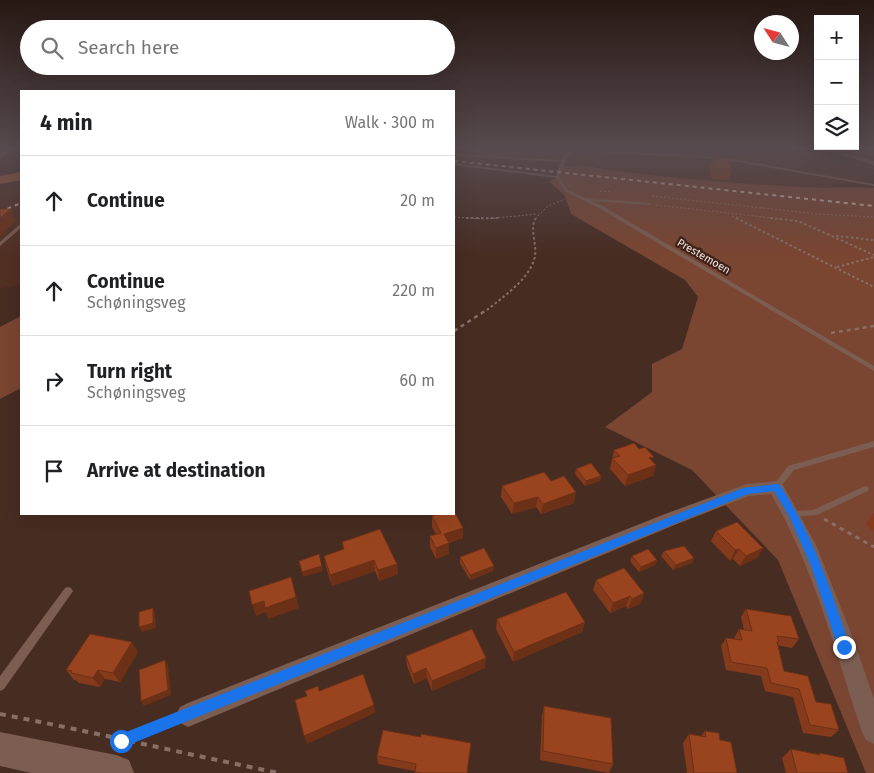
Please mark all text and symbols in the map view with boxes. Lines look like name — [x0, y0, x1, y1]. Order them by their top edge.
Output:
north arrow — [754, 15, 799, 60]
map controls — [814, 15, 859, 150]
button: + — [814, 15, 859, 60]
search box — [20, 20, 455, 75]
icon: search — [38, 34, 66, 62]
text: Search here — [78, 36, 179, 59]
button: − — [814, 60, 859, 105]
button: layers — [814, 105, 859, 150]
text: 4 min — [40, 110, 93, 136]
text: Walk · 300 m — [345, 113, 435, 132]
icon: ahead — [40, 187, 68, 215]
text: Continue — [87, 189, 165, 212]
text: 20 m — [400, 191, 435, 210]
street label: Prestemoen — [675, 236, 733, 277]
text: Continue — [87, 270, 165, 293]
icon: ahead — [40, 277, 68, 305]
text: 220 m — [392, 281, 435, 300]
text: Schøningsveg — [87, 293, 186, 312]
text: Turn right — [87, 360, 172, 383]
icon: right — [40, 367, 68, 395]
text: 60 m — [400, 371, 435, 390]
text: Schøningsveg — [87, 383, 186, 402]
icon: arrive — [40, 457, 68, 485]
text: Arrive at destination — [87, 459, 266, 482]
route end — [833, 636, 856, 659]
route start — [110, 730, 133, 753]

